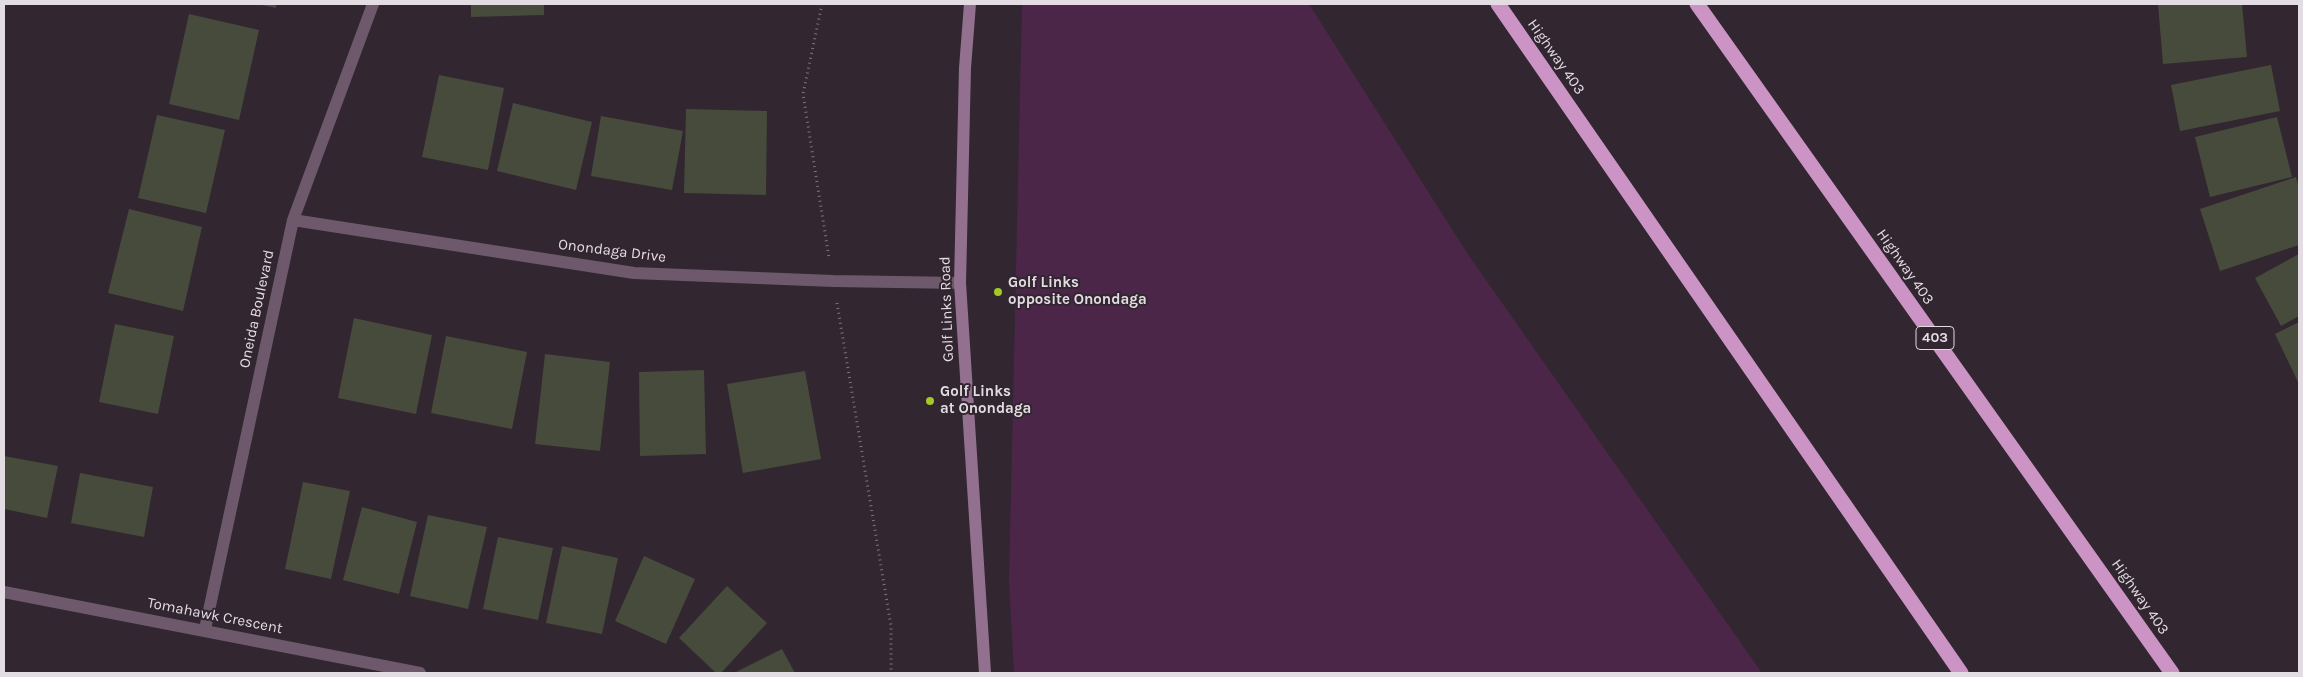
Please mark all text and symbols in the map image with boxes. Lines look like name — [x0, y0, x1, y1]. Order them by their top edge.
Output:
street label: Highway 403 — [1523, 16, 1589, 98]
street label: Highway 403 — [1872, 226, 1938, 308]
street label: Onondaga Drive — [557, 235, 667, 267]
street label: Oneida Boulevard — [236, 248, 278, 370]
street label: Golf Links Road — [936, 256, 958, 362]
place label: Golf Links opposite Onondaga — [1008, 274, 1147, 309]
marker: Golf Links opposite Onondaga — [992, 286, 1004, 298]
road number: 403 — [1916, 326, 1954, 349]
place label: Golf Links at Onondaga — [940, 383, 1031, 418]
marker: Golf Links at Onondaga — [924, 395, 936, 407]
street label: Highway 403 — [2107, 556, 2173, 638]
street label: Tomahawk Crescent — [146, 594, 284, 638]

